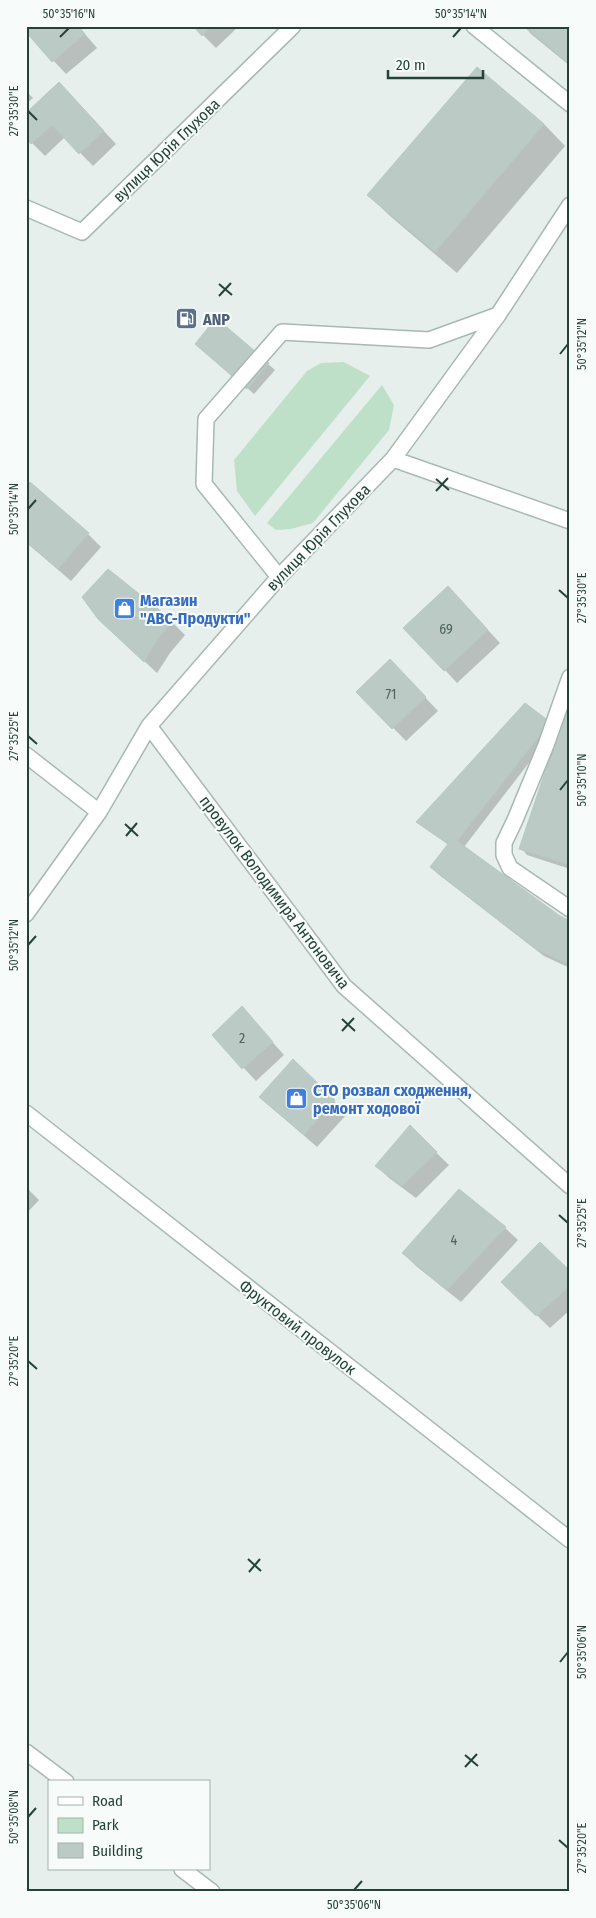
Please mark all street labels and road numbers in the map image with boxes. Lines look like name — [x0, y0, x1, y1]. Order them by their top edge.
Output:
street label: вулиця Юрія Глухова — [109, 94, 224, 206]
street label: вулиця Юрія Глухова — [262, 480, 374, 595]
street label: провулок Володимира Антоновича — [196, 792, 354, 993]
street label: Фруктовий провулок — [236, 1276, 360, 1379]

